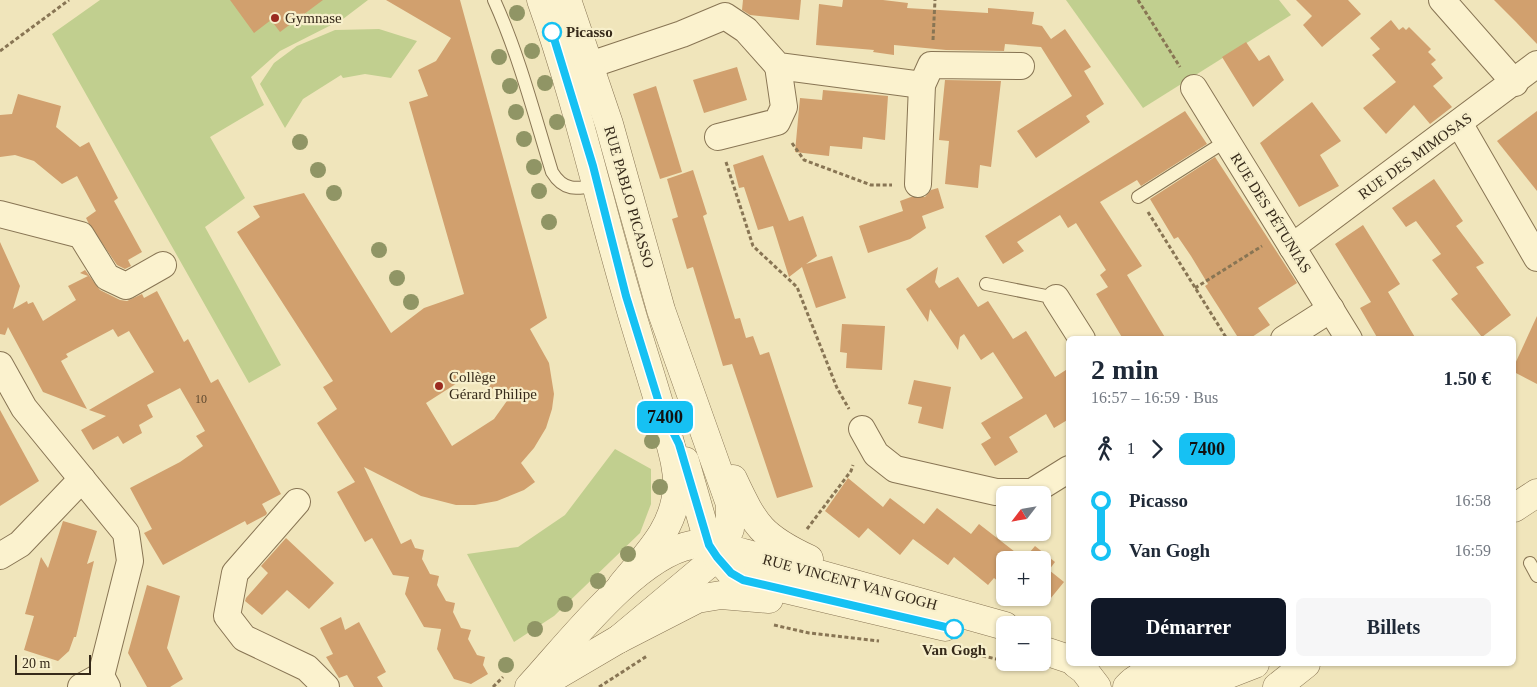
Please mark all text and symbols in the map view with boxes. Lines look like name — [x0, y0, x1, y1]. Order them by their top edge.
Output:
place label: Gymnase — [285, 10, 342, 26]
marker: Gymnase — [269, 12, 281, 24]
marker: Picasso — [542, 22, 562, 42]
place label: Picasso — [566, 24, 613, 40]
street label: RUE DES MIMOSAS — [1355, 110, 1475, 202]
street label: RUE PABLO PICASSO — [601, 124, 657, 270]
street label: RUE DES PÉTUNIAS — [1228, 150, 1314, 276]
text: 2 min — [1091, 354, 1159, 385]
text: 1.50 € — [1444, 368, 1491, 389]
place label: Collège Gérard Philipe — [449, 369, 537, 402]
marker: Collège Gérard Philipe — [433, 380, 445, 392]
text: 16:57 – 16:59 · Bus — [1091, 389, 1218, 406]
house number: 10 — [195, 392, 207, 406]
line badge: 7400 — [630, 401, 700, 433]
text: 7400 — [647, 407, 683, 427]
icon: walk — [1091, 435, 1119, 463]
icon: forward — [1143, 435, 1171, 463]
text: 7400 — [1189, 439, 1225, 459]
text: 1 — [1127, 440, 1135, 457]
north arrow — [996, 486, 1051, 541]
map controls — [996, 486, 1051, 671]
text: Picasso — [1129, 490, 1188, 511]
text: 16:58 — [1455, 492, 1491, 509]
text: Van Gogh — [1129, 540, 1210, 561]
text: 16:59 — [1455, 542, 1491, 559]
street label: RUE VINCENT VAN GOGH — [761, 551, 939, 613]
button: + — [996, 551, 1051, 606]
button: Démarrer — [1091, 598, 1286, 656]
button: Billets — [1296, 598, 1491, 656]
button: − — [996, 616, 1051, 671]
marker: Van Gogh — [944, 619, 964, 639]
place label: Van Gogh — [922, 642, 987, 658]
scale bar — [15, 652, 91, 675]
text: 20 m — [22, 656, 50, 671]

